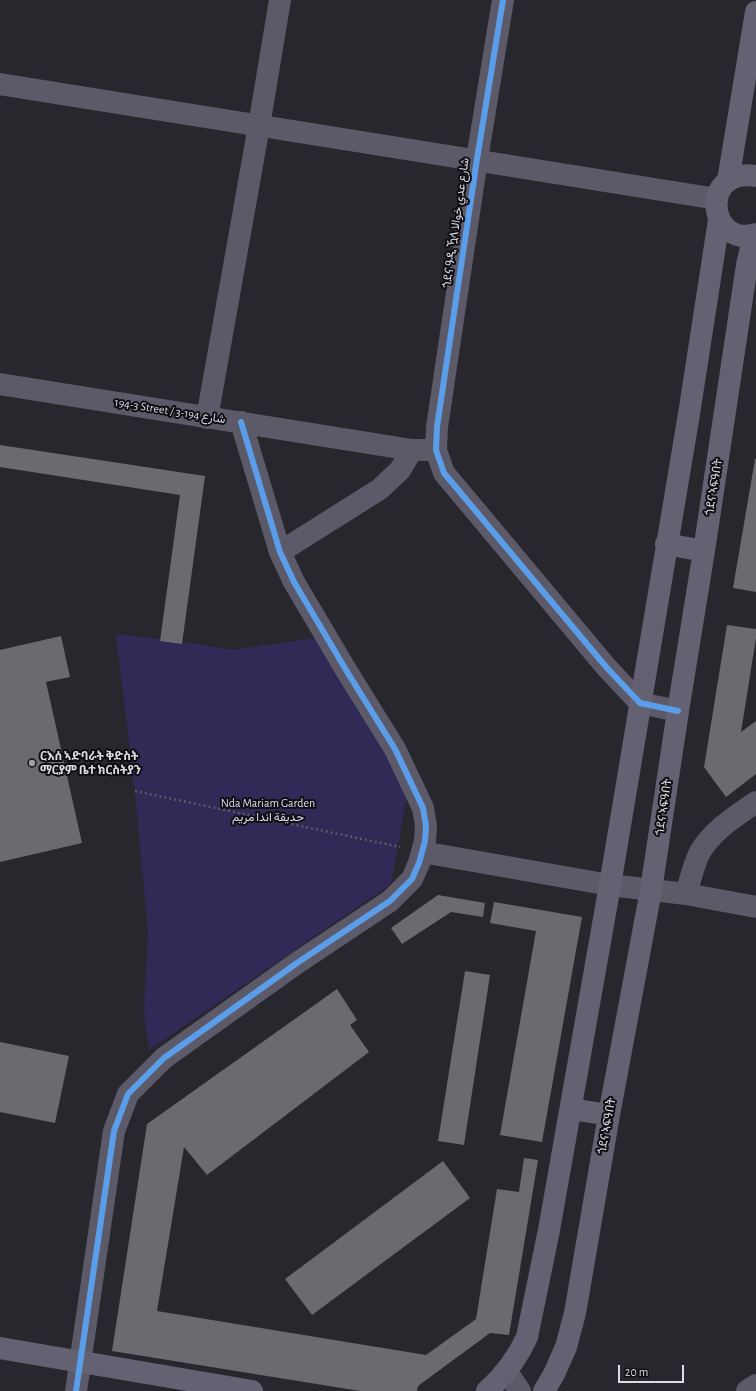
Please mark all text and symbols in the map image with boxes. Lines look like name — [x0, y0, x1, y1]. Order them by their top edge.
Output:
street label: ጎደና ዓዲ ዃላ شارع عدي خوالا — [440, 157, 472, 289]
street label: 194-3 Street / شارع 194-3 — [114, 395, 226, 427]
street label: ጎደና ኣፍዓበት — [702, 458, 726, 516]
place label: ርእሰ ኣድባራት ቅድስት ማርያም ቤተ ክርስትያን — [40, 749, 141, 777]
marker: ርእሰ ኣድባራት ቅድስት ማርያም ቤተ ክርስትያን — [27, 758, 37, 768]
street label: ጎደና ኣፍዓበት — [653, 778, 675, 836]
park label: Nda Mariam Garden حديقة اندا مريم — [221, 796, 315, 824]
street label: ጎደና ኣፍዓበት — [595, 1097, 619, 1155]
scale bar — [620, 1357, 686, 1383]
text: 20 m — [625, 1366, 648, 1378]

